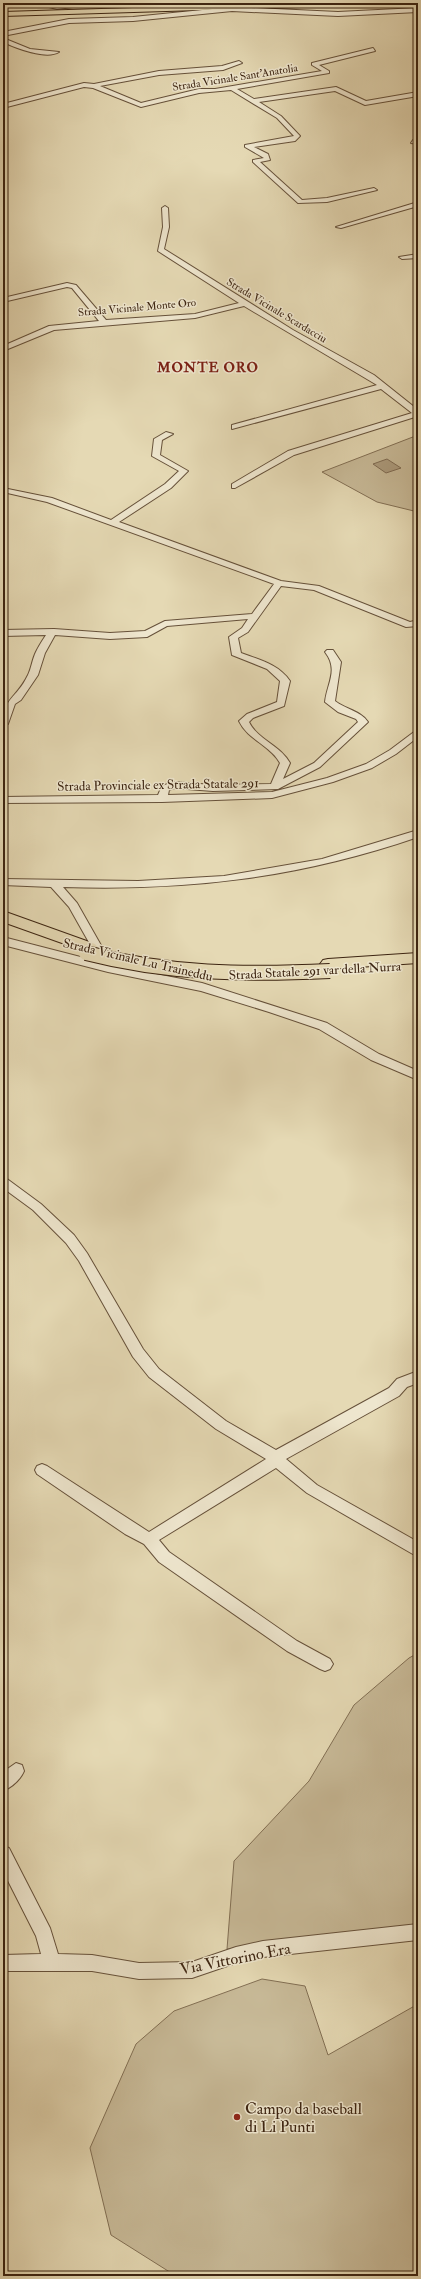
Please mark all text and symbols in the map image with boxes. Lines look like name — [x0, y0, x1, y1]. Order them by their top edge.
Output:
street label: Strada Vicinale Sant'Anatolia — [171, 61, 299, 94]
street label: Strada Vicinale Scardacciu — [224, 275, 330, 346]
street label: Strada Vicinale Monte Oro — [77, 296, 197, 319]
district label: MONTE ORO — [156, 359, 259, 376]
street label: Strada Provinciale ex Strada Statale 291 — [57, 775, 259, 795]
street label: Strada Vicinale Lu Traineddu — [61, 935, 215, 985]
street label: Strada Statale 291 var della Nurra — [228, 958, 402, 984]
street label: Via Vittorino Era — [178, 1938, 293, 1980]
place label: Campo da baseball di Li Punti — [245, 2099, 362, 2137]
marker: Campo da baseball di Li Punti — [232, 2112, 242, 2122]

